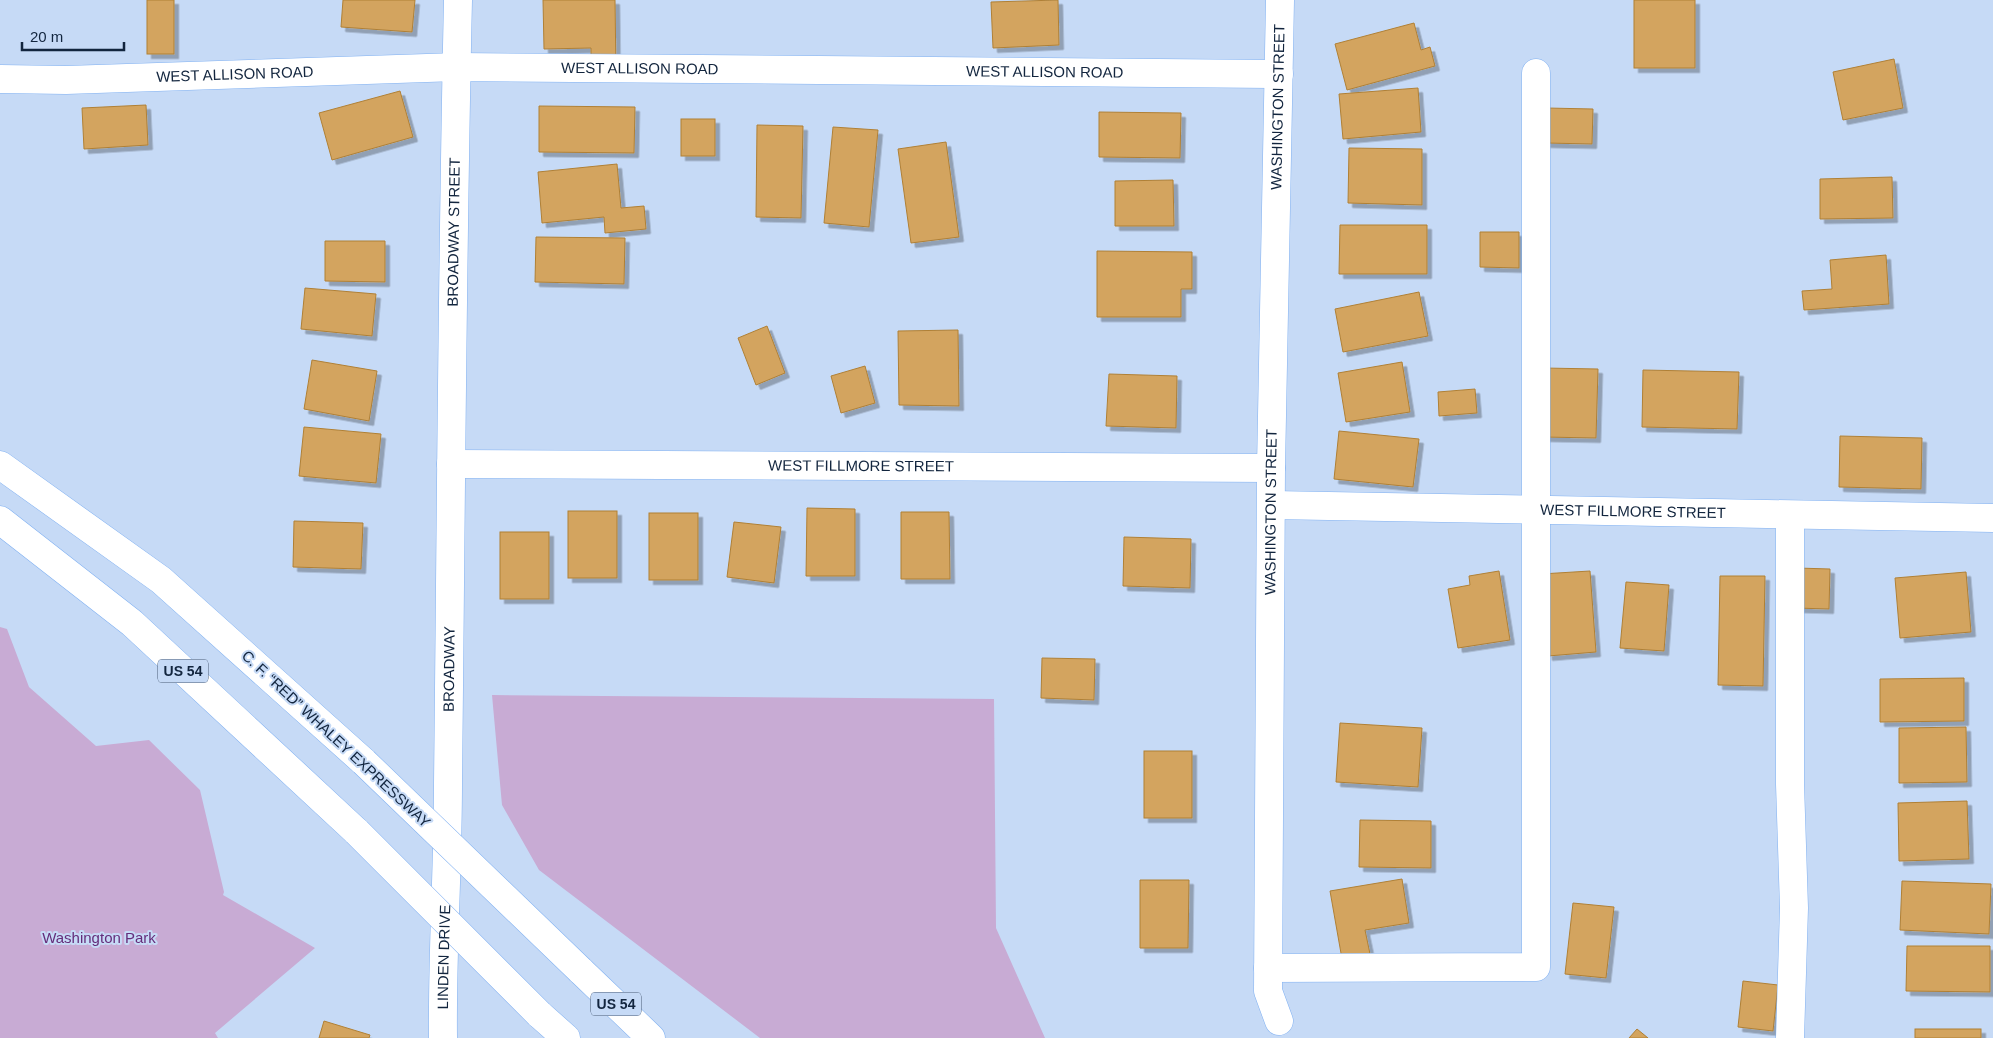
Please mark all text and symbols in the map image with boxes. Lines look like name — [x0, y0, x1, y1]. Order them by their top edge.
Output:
scale bar — [22, 20, 125, 52]
street label: WASHINGTON STREET — [1267, 24, 1288, 190]
text: 20 m — [30, 28, 63, 45]
street label: WEST ALLISON ROAD — [561, 59, 719, 77]
street label: WEST ALLISON ROAD — [966, 62, 1124, 81]
street label: WEST ALLISON ROAD — [156, 63, 314, 85]
street label: BROADWAY STREET — [444, 157, 463, 307]
street label: WASHINGTON STREET — [1261, 429, 1280, 595]
street label: WEST FILLMORE STREET — [768, 457, 954, 474]
street label: WEST FILLMORE STREET — [1540, 501, 1726, 521]
street label: BROADWAY — [440, 626, 458, 712]
street label: C. F. “RED” WHALEY EXPRESSWAY — [239, 647, 434, 831]
road number: US 54 — [158, 659, 208, 682]
street label: LINDEN DRIVE — [434, 904, 453, 1010]
park label: Washington Park — [42, 929, 156, 946]
road number: US 54 — [591, 992, 641, 1016]

